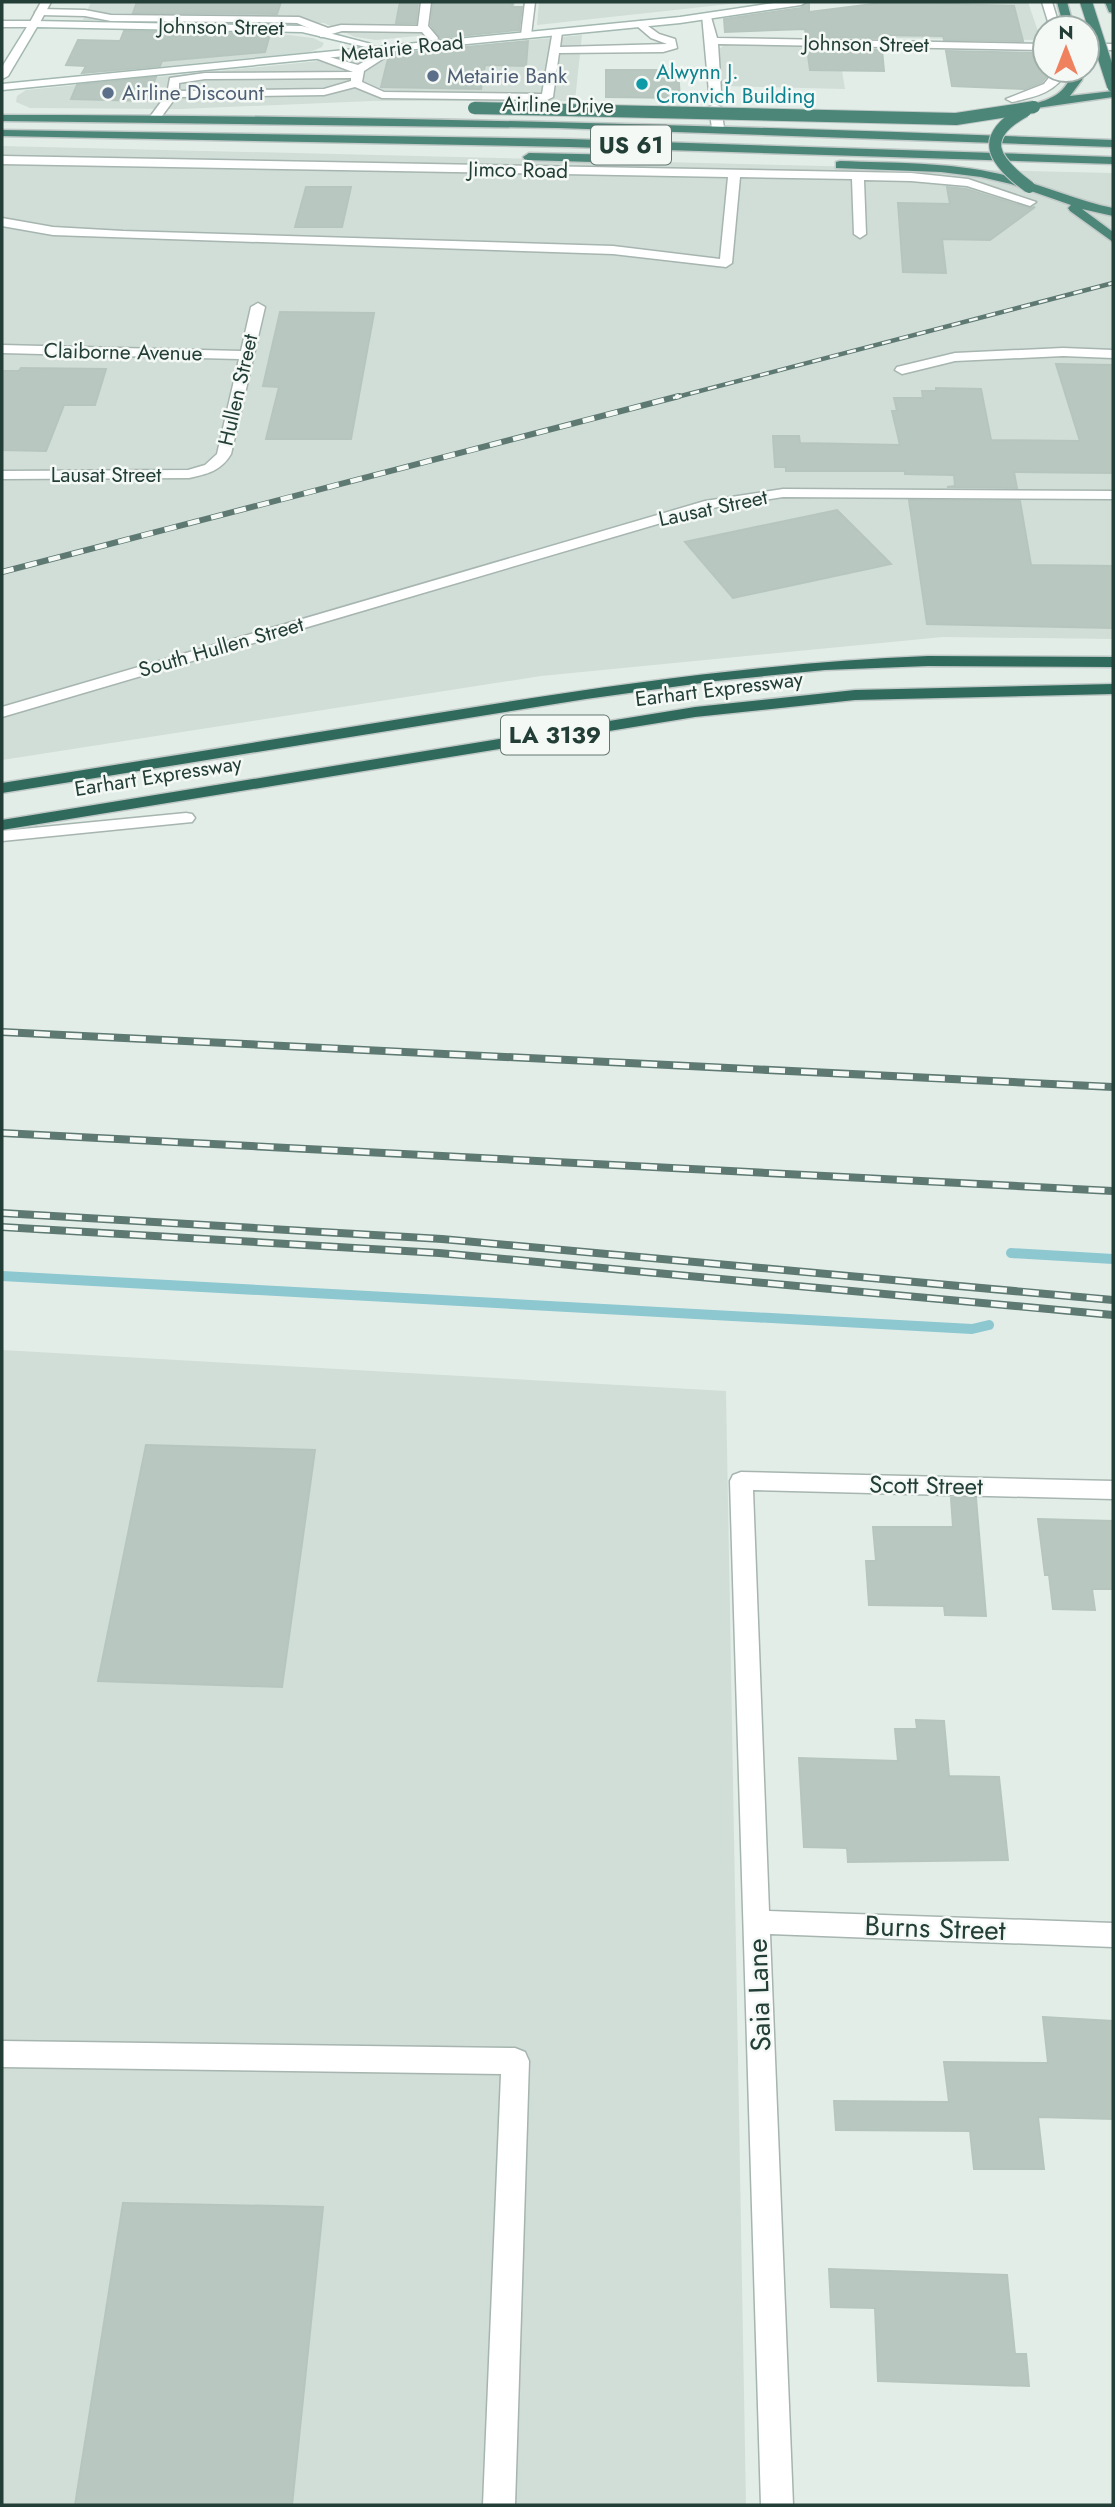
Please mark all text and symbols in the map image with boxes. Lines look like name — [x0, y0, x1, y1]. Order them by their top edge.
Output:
street label: Johnson Street — [155, 11, 284, 43]
north arrow — [1031, 14, 1101, 84]
text: N — [1058, 19, 1074, 46]
street label: Metairie Road — [339, 27, 465, 69]
street label: Johnson Street — [800, 28, 929, 60]
place label: Alwynn J. Cronvich Building — [656, 57, 815, 111]
place label: Metairie Bank — [447, 61, 568, 91]
marker: Metairie Bank — [425, 68, 441, 84]
marker: Alwynn J. Cronvich Building — [634, 76, 650, 92]
place label: Airline Discount — [122, 78, 264, 108]
marker: Airline Discount — [100, 85, 116, 101]
street label: Airline Drive — [502, 89, 614, 121]
road number: US 61 — [591, 126, 671, 164]
street label: Jimco Road — [465, 154, 568, 186]
street label: Hullen Street — [211, 331, 265, 449]
street label: Claiborne Avenue — [43, 336, 203, 368]
street label: Lausat Street — [51, 460, 161, 490]
street label: Lausat Street — [656, 482, 770, 534]
street label: South Hullen Street — [135, 609, 307, 685]
street label: Earhart Expressway — [633, 664, 805, 714]
road number: LA 3139 — [501, 716, 609, 754]
street label: Earhart Expressway — [72, 748, 245, 804]
street label: Scott Street — [869, 1467, 983, 1503]
street label: Burns Street — [864, 1905, 1007, 1951]
street label: Saia Lane — [737, 1938, 781, 2052]

